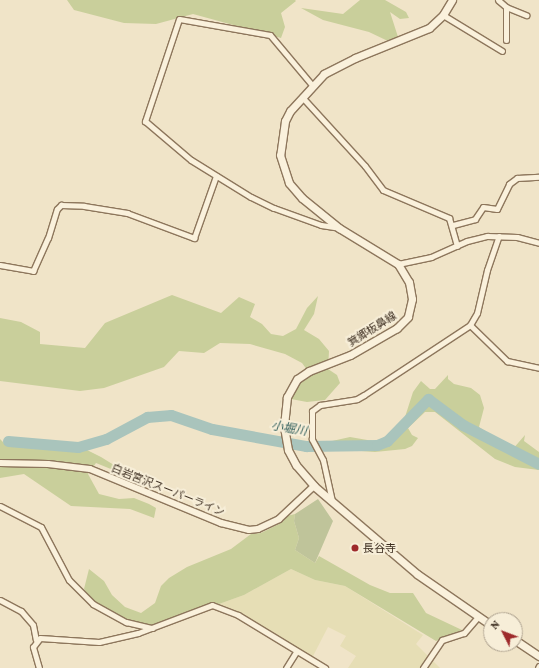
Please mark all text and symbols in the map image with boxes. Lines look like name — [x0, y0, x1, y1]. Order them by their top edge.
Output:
street label: 箕郷板鼻線 — [345, 309, 399, 349]
water label: 小堀川 — [270, 419, 308, 439]
street label: 白岩宮沢スーパーライン — [109, 461, 227, 519]
place label: 長谷寺 — [363, 541, 396, 555]
marker: 長谷寺 — [350, 543, 360, 553]
north arrow — [483, 612, 523, 652]
text: N — [488, 618, 502, 631]

